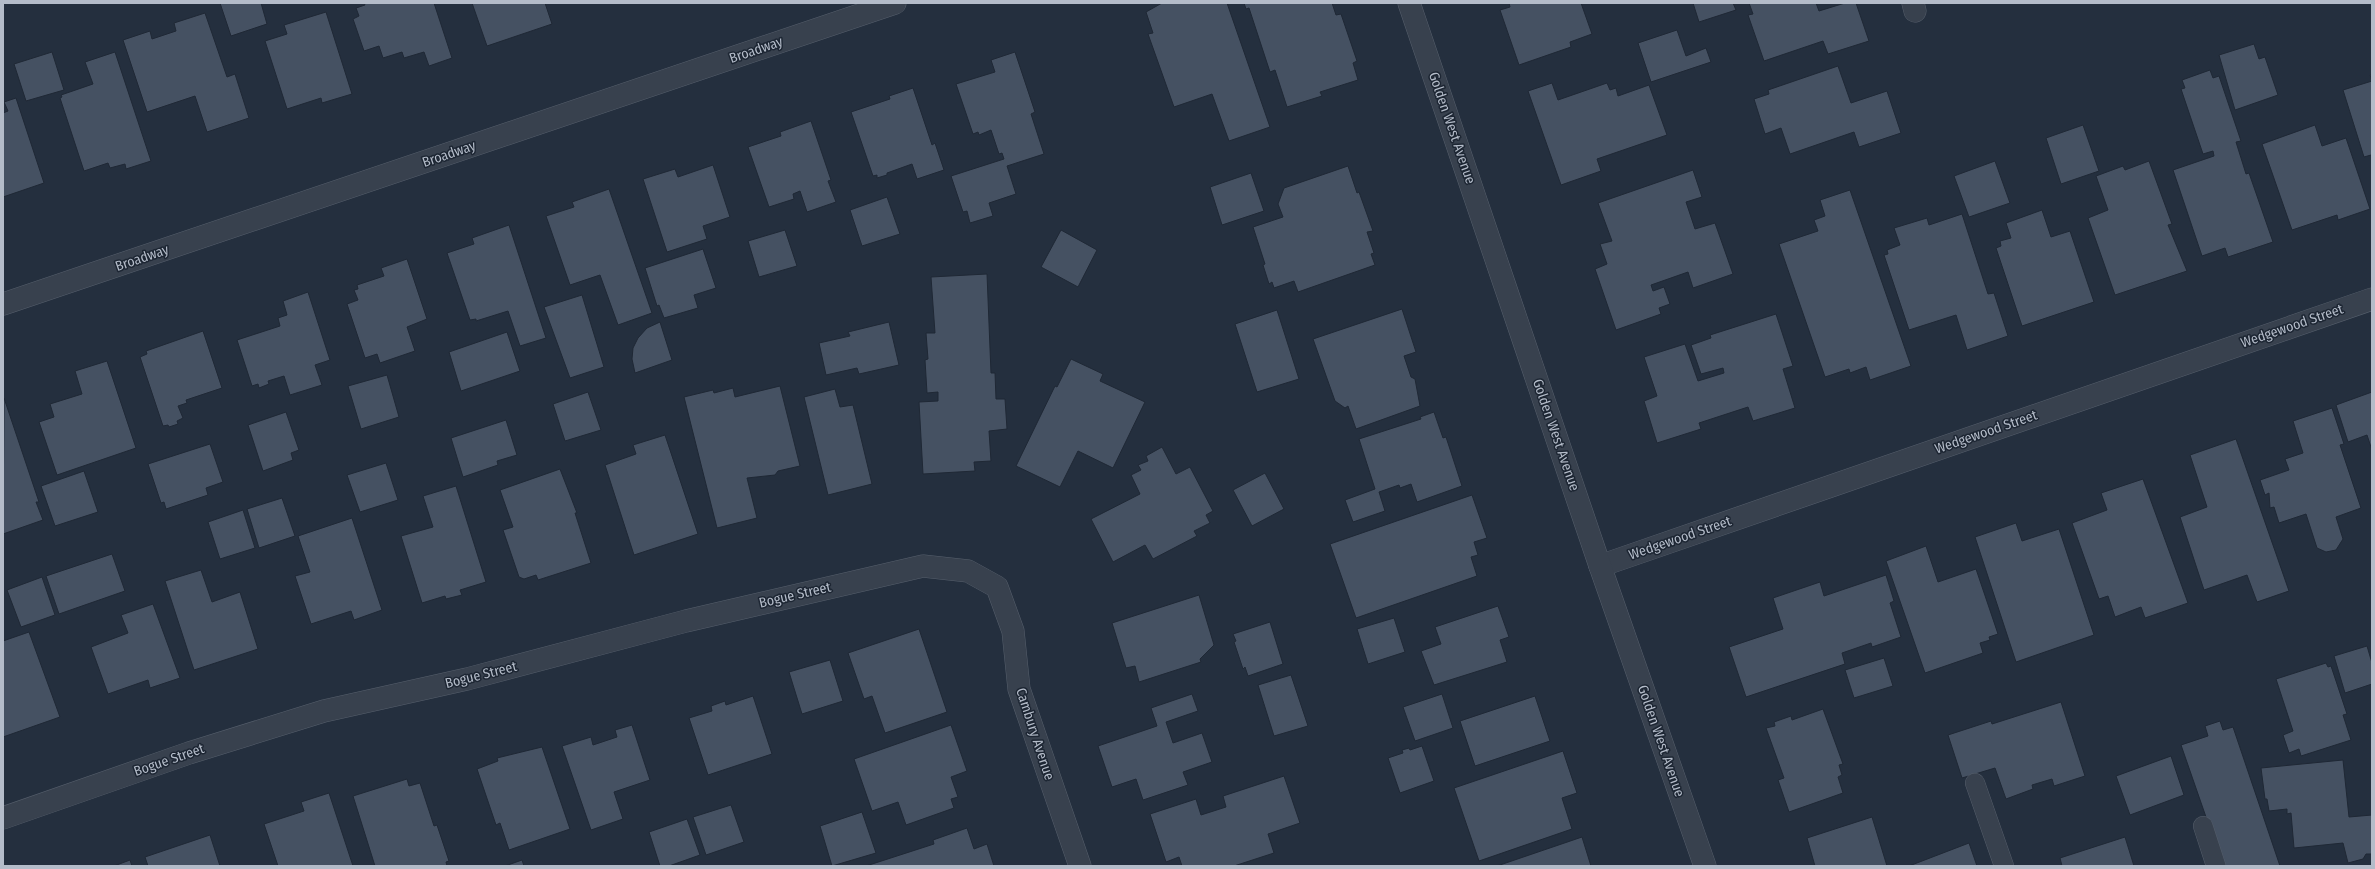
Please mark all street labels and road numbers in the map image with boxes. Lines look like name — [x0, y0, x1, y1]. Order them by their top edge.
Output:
street label: Broadway — [727, 33, 786, 67]
street label: Golden West Avenue — [1425, 70, 1479, 186]
street label: Broadway — [420, 137, 479, 171]
street label: Broadway — [113, 241, 172, 275]
street label: Wedgewood Street — [2239, 300, 2346, 351]
street label: Golden West Avenue — [1529, 377, 1583, 493]
street label: Wedgewood Street — [1933, 406, 2040, 457]
street label: Wedgewood Street — [1627, 512, 1734, 563]
street label: Bogue Street — [757, 578, 833, 612]
street label: Bogue Street — [443, 658, 519, 692]
street label: Golden West Avenue — [1634, 683, 1688, 799]
street label: Cambury Avenue — [1012, 686, 1058, 782]
street label: Bogue Street — [132, 740, 207, 780]

